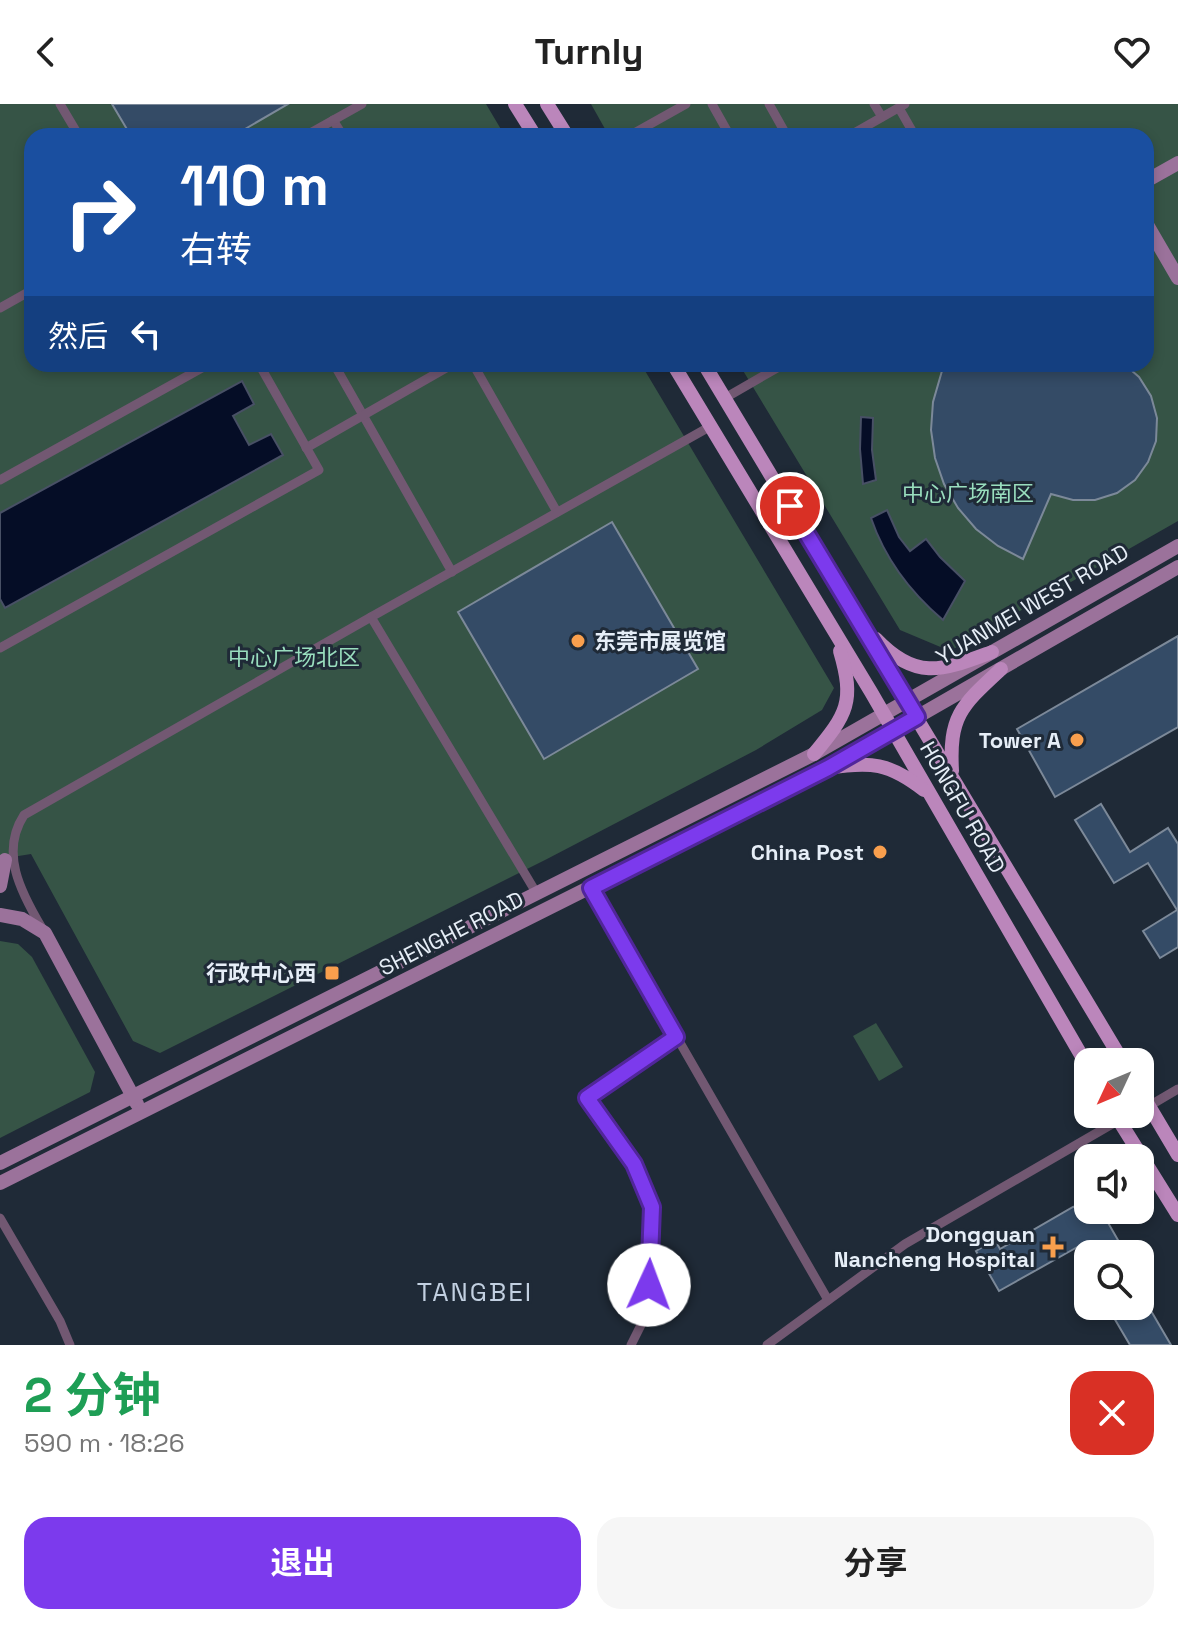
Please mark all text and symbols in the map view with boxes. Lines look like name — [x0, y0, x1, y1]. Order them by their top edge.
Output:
text: Turnly — [535, 29, 643, 75]
icon: back — [24, 30, 68, 74]
icon: heart — [1110, 30, 1154, 74]
text: 110 m — [180, 150, 329, 221]
icon: right — [48, 160, 152, 264]
text: 右转 — [180, 227, 252, 273]
icon: left — [124, 312, 168, 356]
text: 然后 — [48, 317, 108, 356]
pin — [756, 472, 824, 540]
park label: 中心广场南区 — [902, 479, 1034, 507]
icon: arrive — [768, 484, 812, 528]
street label: YUANMEI WEST ROAD — [931, 537, 1133, 671]
place label: 东莞市展览馆 — [594, 627, 726, 655]
marker: 东莞市展览馆 — [569, 632, 587, 650]
park label: 中心广场北区 — [228, 643, 360, 671]
place label: Tower A — [979, 726, 1061, 754]
marker: Tower A — [1068, 731, 1086, 749]
street label: HONGFU ROAD — [914, 736, 1012, 878]
place label: China Post — [751, 838, 864, 866]
marker: China Post — [871, 843, 889, 861]
street label: SHENGHE ROAD — [374, 884, 528, 982]
place label: 行政中心西 — [206, 959, 316, 987]
marker: 行政中心西 — [323, 964, 341, 982]
north arrow — [1074, 1048, 1154, 1128]
map controls — [1074, 1048, 1154, 1320]
button: sound — [1074, 1144, 1154, 1224]
place label: Dongguan Nancheng Hospital — [834, 1220, 1035, 1273]
marker: Dongguan Nancheng Hospital — [1042, 1236, 1064, 1258]
button: search — [1074, 1240, 1154, 1320]
position arrow — [607, 1243, 691, 1327]
district label: TANGBEI — [417, 1275, 533, 1309]
text: 2 分钟 — [24, 1365, 161, 1426]
button: close — [1070, 1371, 1154, 1455]
text: 590 m · 18:26 — [24, 1426, 185, 1460]
button: 退出 — [24, 1517, 581, 1609]
button: 分享 — [597, 1517, 1154, 1609]

